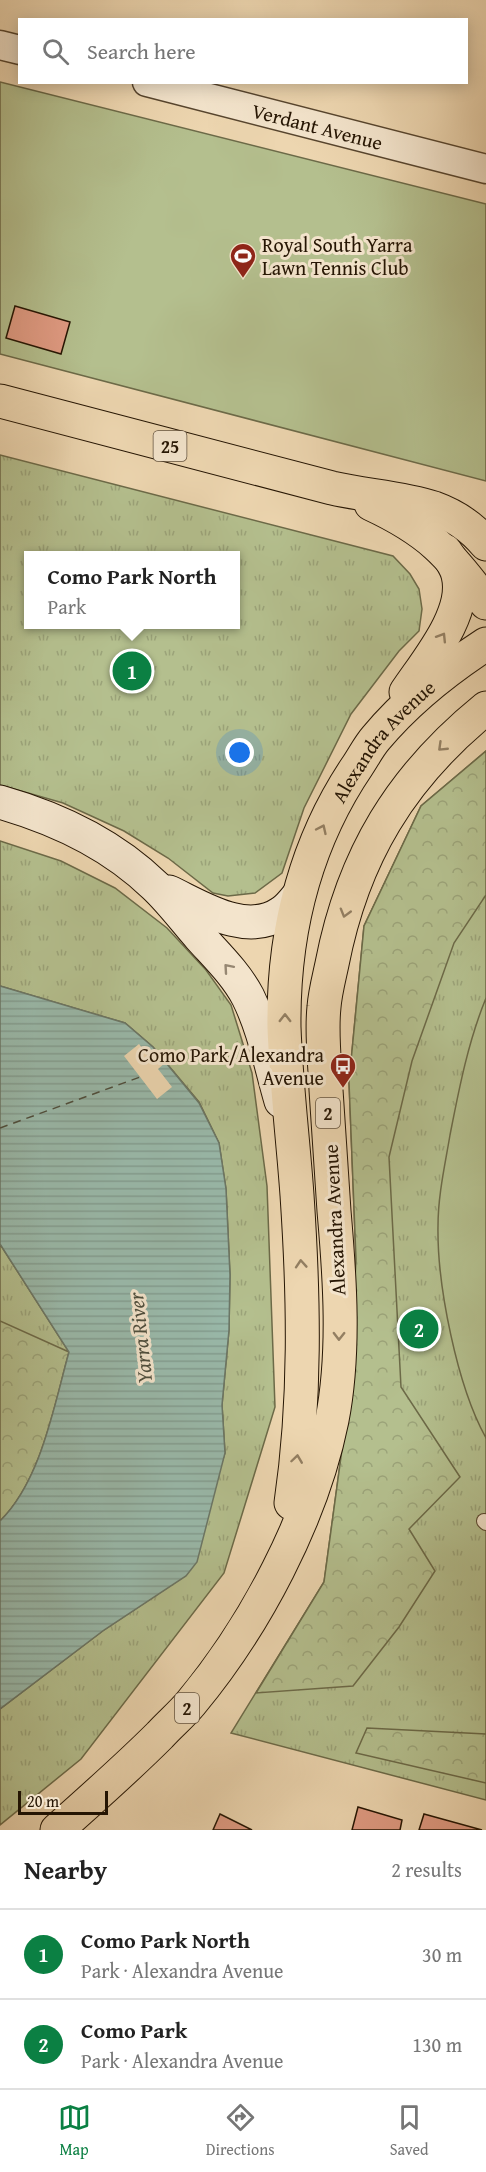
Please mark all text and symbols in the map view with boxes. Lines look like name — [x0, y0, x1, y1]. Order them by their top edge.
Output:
search box — [18, 18, 468, 84]
icon: search — [39, 35, 72, 68]
text: Search here — [87, 35, 196, 67]
street label: Verdant Avenue — [249, 95, 386, 156]
place label: Royal South Yarra Lawn Tennis Club — [262, 230, 413, 282]
sports icon: Royal South Yarra Lawn Tennis Club — [228, 241, 258, 279]
road number: 25 — [154, 431, 186, 461]
popup — [24, 551, 240, 629]
text: Como Park North — [48, 560, 216, 592]
text: Park — [48, 592, 86, 621]
one-way arrow — [435, 633, 447, 643]
pin: 1 — [112, 648, 152, 694]
street label: Alexandra Avenue — [324, 673, 441, 808]
your location — [225, 738, 254, 767]
one-way arrow — [439, 739, 450, 750]
one-way arrow — [315, 824, 327, 835]
one-way arrow — [339, 908, 352, 918]
one-way arrow — [224, 964, 235, 975]
one-way arrow — [279, 1014, 291, 1023]
place label: Como Park/Alexandra Avenue — [138, 1040, 325, 1092]
bus stop icon: Como Park/Alexandra Avenue — [328, 1051, 358, 1089]
road number: 2 — [316, 1098, 340, 1128]
street label: Alexandra Avenue — [316, 1143, 352, 1297]
one-way arrow — [295, 1260, 308, 1269]
water label: Yarra River — [120, 1290, 160, 1385]
pin: 2 — [400, 1306, 438, 1352]
one-way arrow — [332, 1332, 345, 1341]
one-way arrow — [290, 1455, 302, 1464]
road number: 2 — [175, 1693, 199, 1723]
scale bar — [18, 1788, 108, 1816]
text: 20 m — [27, 1789, 59, 1813]
text: Nearby — [24, 1850, 107, 1889]
text: 2 results — [391, 1855, 462, 1884]
text: Como Park North — [81, 1924, 250, 1956]
text: 1 — [38, 1940, 49, 1969]
text: 30 m — [422, 1940, 462, 1969]
text: Park · Alexandra Avenue — [81, 1956, 283, 1985]
text: Como Park — [81, 2014, 187, 2046]
text: 2 — [38, 2030, 49, 2059]
text: 130 m — [412, 2030, 462, 2059]
text: Park · Alexandra Avenue — [81, 2046, 283, 2075]
tab: Map — [58, 2101, 91, 2161]
tab: Directions — [206, 2101, 275, 2161]
tab: Saved — [390, 2101, 428, 2161]

